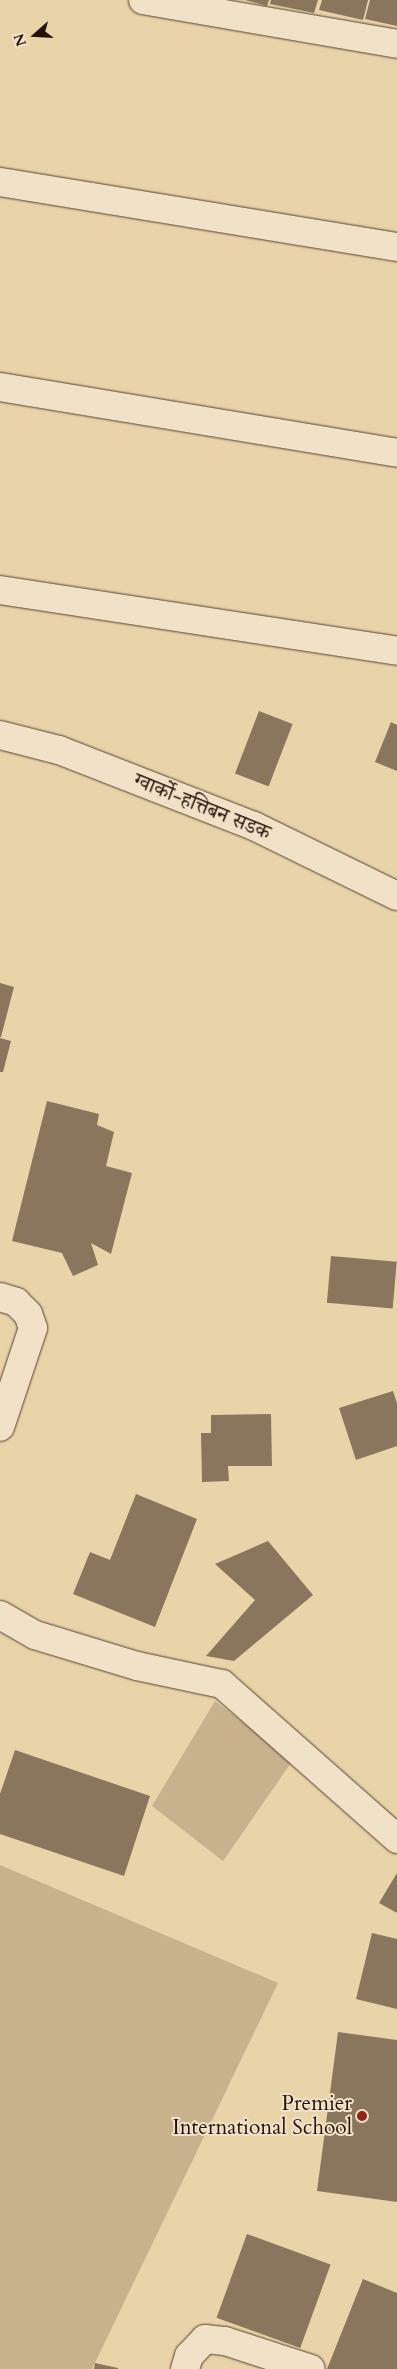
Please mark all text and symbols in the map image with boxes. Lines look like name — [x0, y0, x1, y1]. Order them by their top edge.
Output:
north arrow — [10, 10, 60, 60]
text: N — [9, 31, 31, 49]
street label: ग्वार्को-हत्तिबन सडक — [130, 768, 274, 846]
place label: Premier International School — [173, 2091, 352, 2141]
marker: Premier International School — [356, 2110, 368, 2122]

